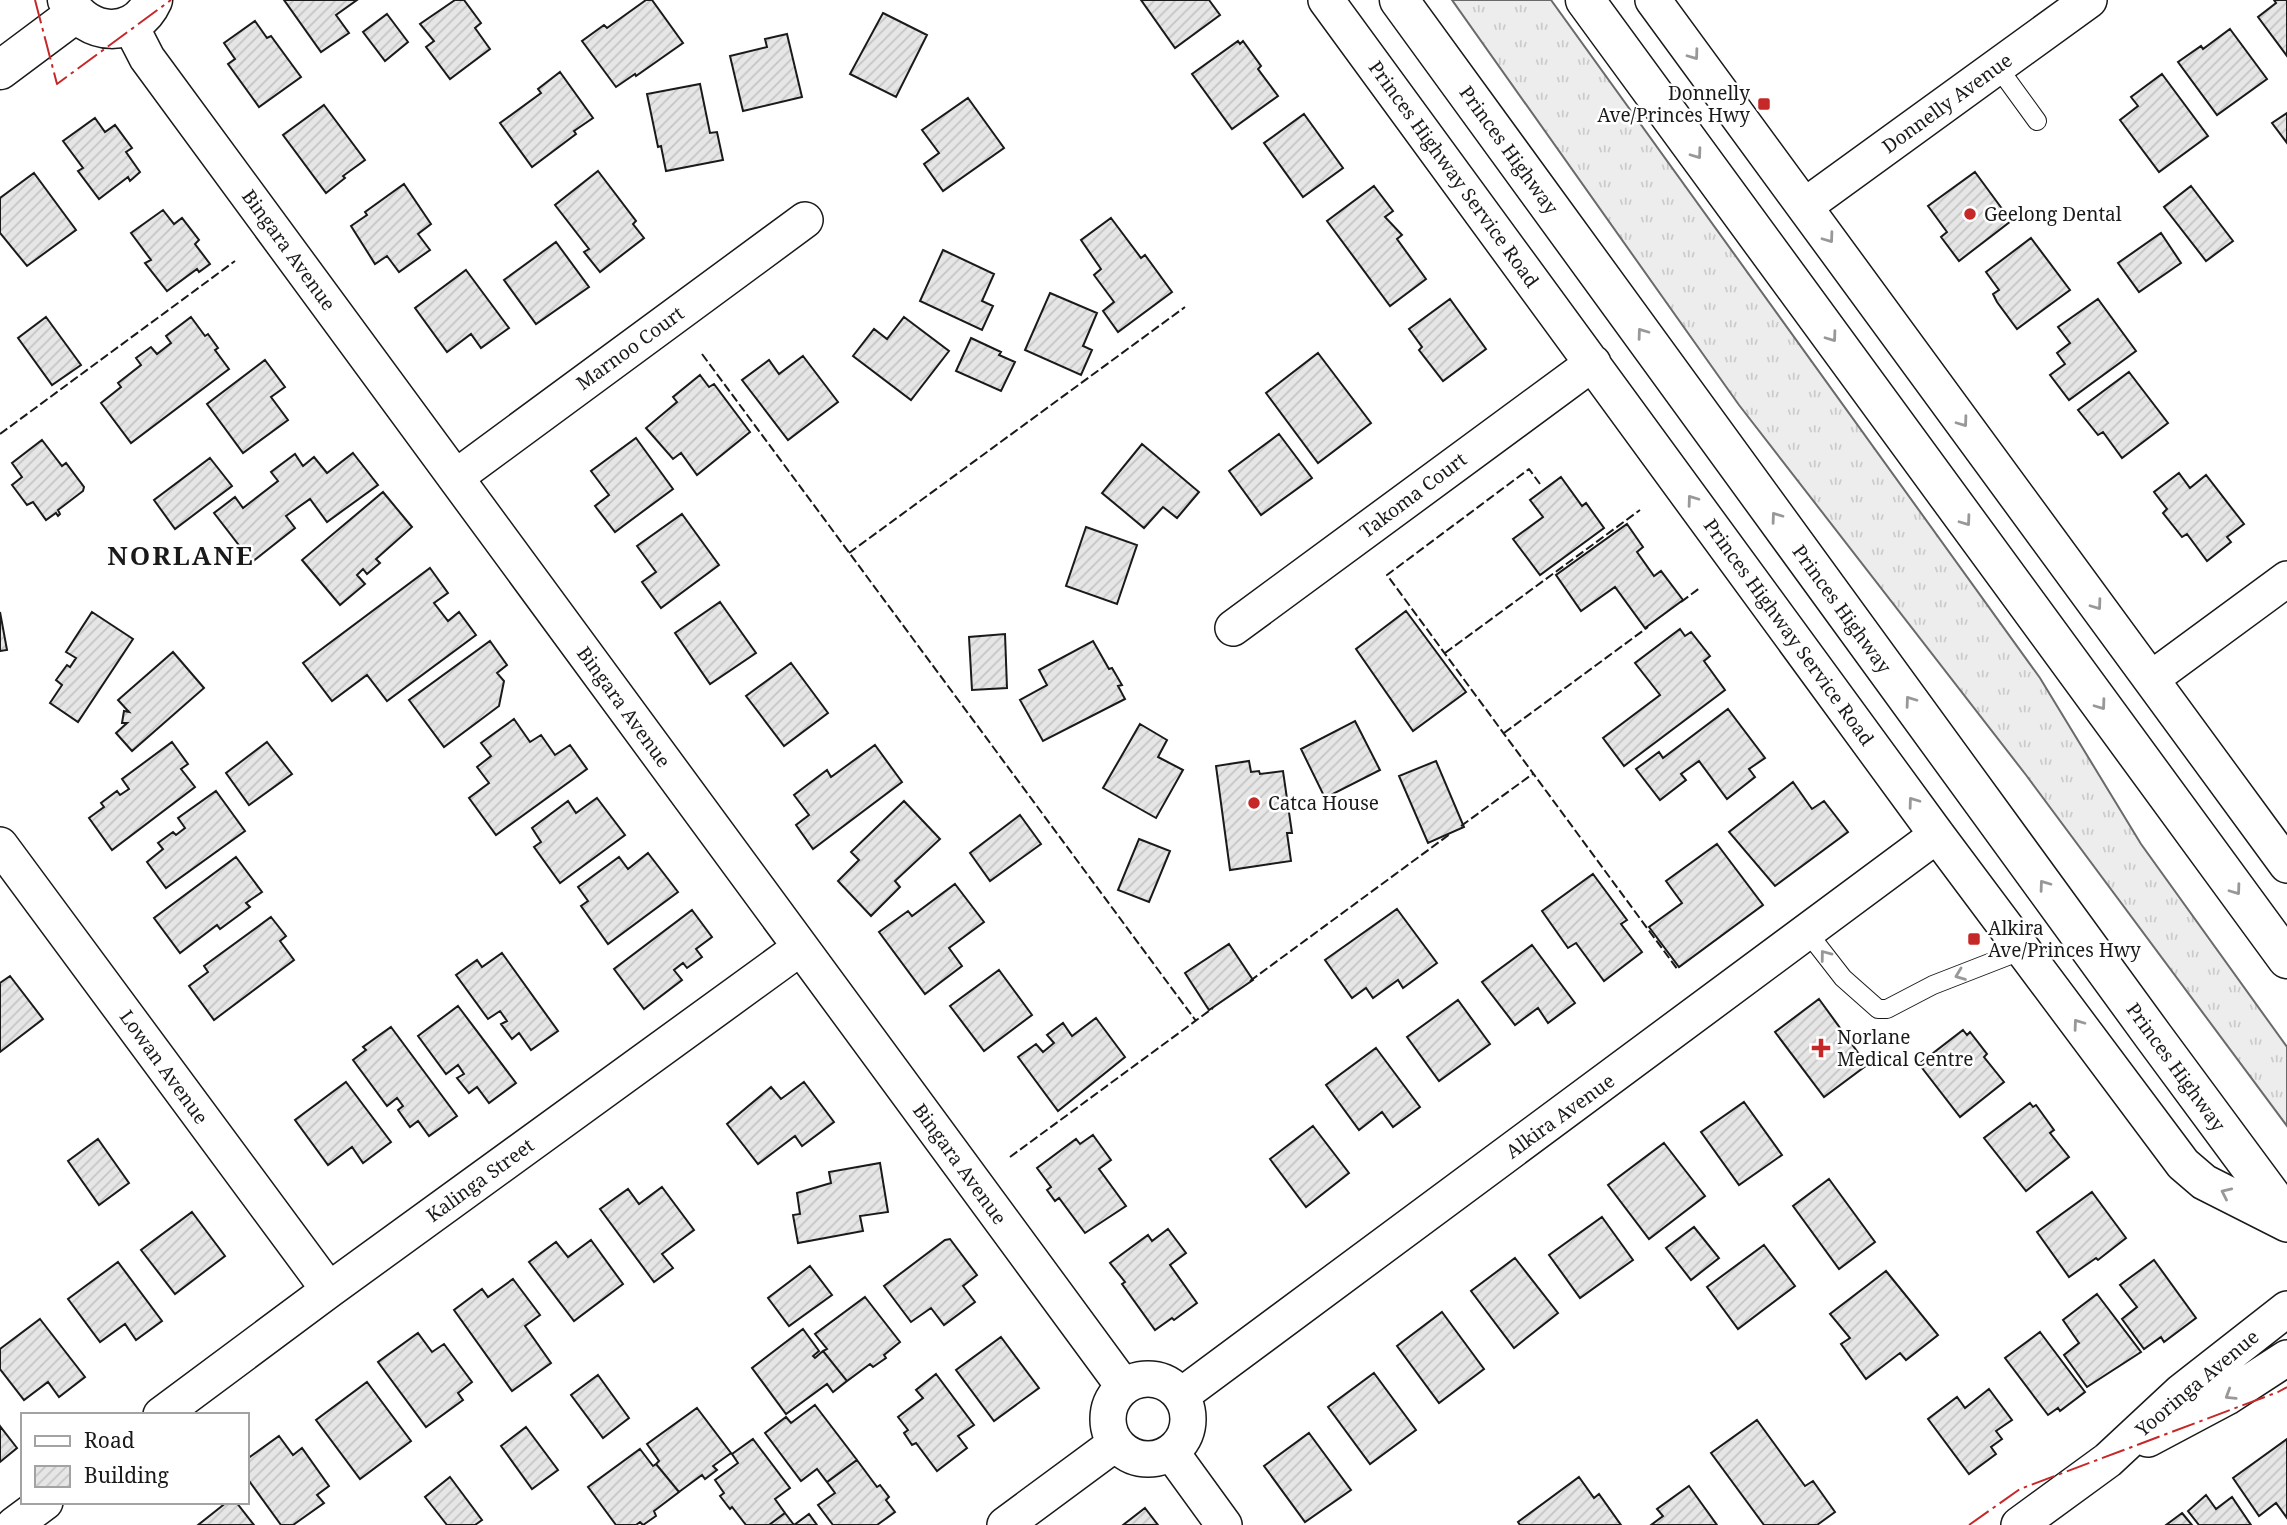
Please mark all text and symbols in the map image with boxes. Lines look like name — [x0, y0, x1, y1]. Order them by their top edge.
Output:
one-way arrow — [1686, 47, 1698, 60]
street label: Donnelly Avenue — [1877, 47, 2017, 159]
street label: Princes Highway Service Road — [1363, 55, 1545, 293]
place label: Donnelly Ave/Princes Hwy — [1597, 80, 1750, 128]
street label: Princes Highway — [1454, 81, 1565, 220]
marker: Donnelly Ave/Princes Hwy — [1756, 96, 1772, 112]
one-way arrow — [1689, 146, 1702, 159]
street label: Bingara Avenue — [236, 184, 342, 316]
place label: Geelong Dental — [1984, 201, 2122, 227]
marker: Geelong Dental — [1962, 206, 1978, 222]
one-way arrow — [1820, 230, 1833, 243]
street label: Marnoo Court — [571, 300, 689, 396]
one-way arrow — [1638, 328, 1650, 341]
one-way arrow — [1824, 330, 1836, 342]
one-way arrow — [1955, 414, 1967, 427]
street label: Takoma Court — [1354, 446, 1472, 544]
one-way arrow — [1688, 495, 1701, 508]
one-way arrow — [1772, 512, 1784, 525]
street label: Princes Highway Service Road — [1698, 513, 1880, 751]
one-way arrow — [1958, 513, 1970, 526]
district label: NORLANE — [107, 537, 255, 573]
street label: Princes Highway — [1787, 540, 1898, 679]
one-way arrow — [2089, 598, 2102, 610]
street label: Bingara Avenue — [571, 641, 677, 773]
one-way arrow — [1906, 696, 1918, 709]
one-way arrow — [2092, 697, 2105, 709]
place label: Catca House — [1268, 790, 1379, 816]
marker: Catca House — [1246, 795, 1262, 811]
one-way arrow — [1909, 797, 1921, 810]
one-way arrow — [2039, 880, 2052, 893]
one-way arrow — [2228, 882, 2241, 895]
place label: Alkira Ave/Princes Hwy — [1988, 915, 2141, 963]
marker: Alkira Ave/Princes Hwy — [1966, 931, 1982, 947]
one-way arrow — [1821, 951, 1833, 963]
one-way arrow — [1955, 967, 1967, 981]
street label: Princes Highway — [2121, 998, 2232, 1137]
street label: Lowan Avenue — [114, 1005, 214, 1129]
one-way arrow — [2074, 1019, 2086, 1032]
place label: Norlane Medical Centre — [1837, 1024, 1974, 1072]
marker: Norlane Medical Centre — [1811, 1038, 1831, 1058]
street label: Alkira Avenue — [1500, 1068, 1620, 1164]
street label: Bingara Avenue — [907, 1098, 1013, 1230]
street label: Kalinga Street — [421, 1132, 539, 1228]
one-way arrow — [2221, 1187, 2233, 1201]
street label: Yooringa Avenue — [2129, 1324, 2264, 1443]
one-way arrow — [2224, 1387, 2237, 1400]
legend — [21, 1413, 248, 1504]
text: Road — [84, 1426, 135, 1454]
text: Building — [84, 1461, 169, 1489]

